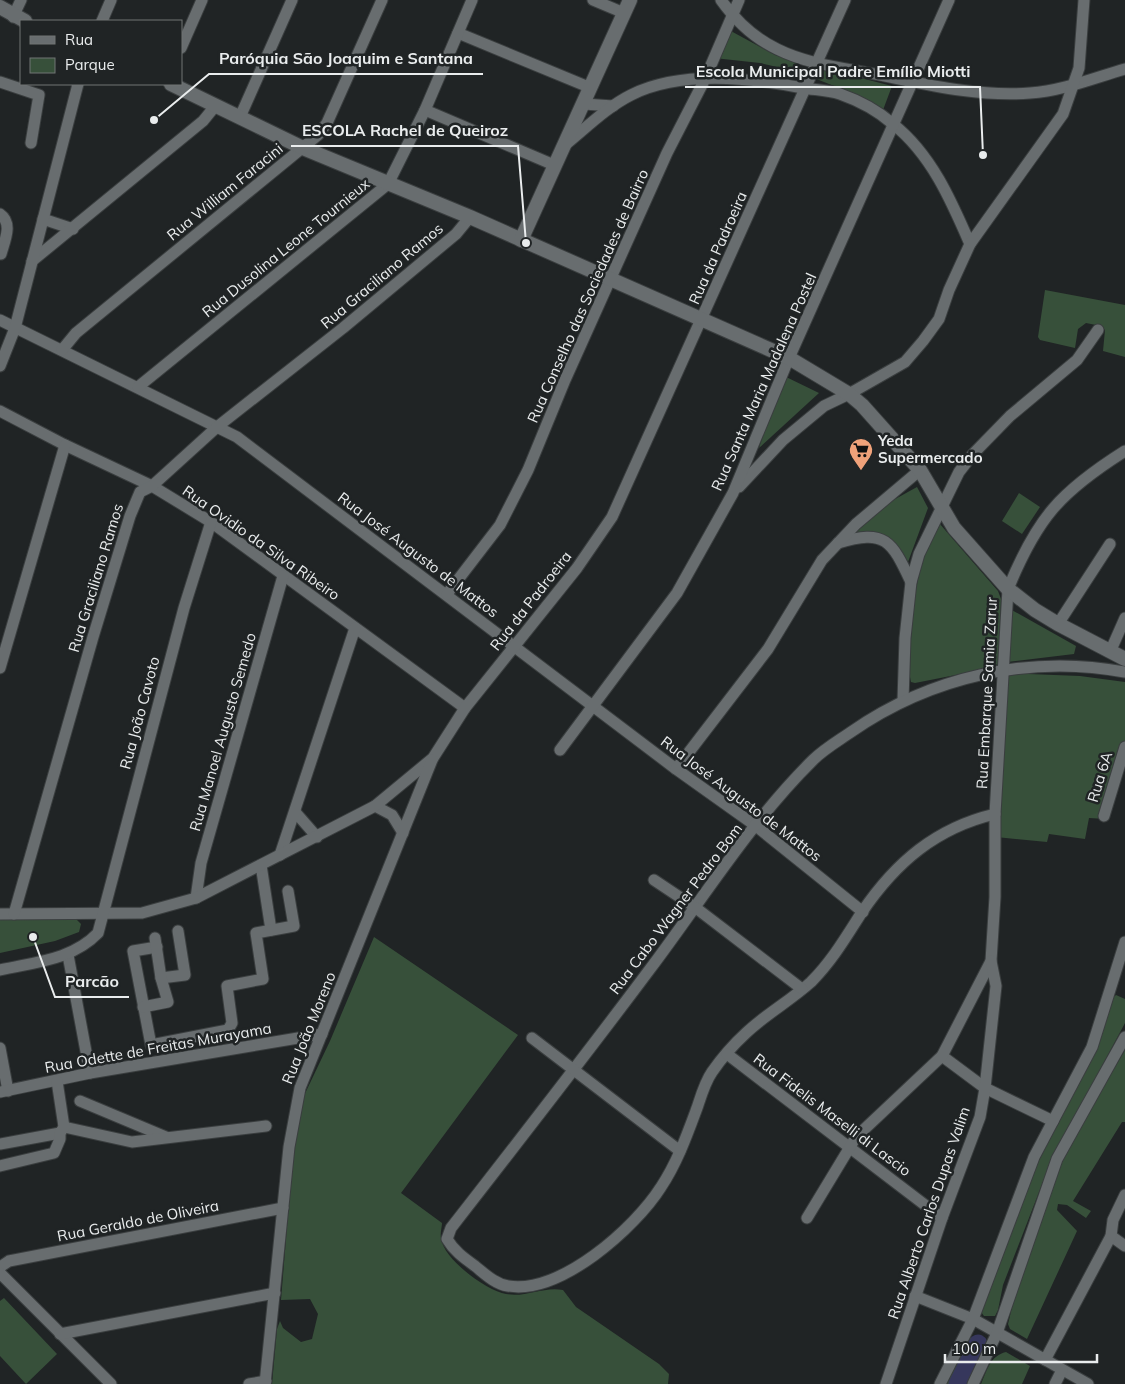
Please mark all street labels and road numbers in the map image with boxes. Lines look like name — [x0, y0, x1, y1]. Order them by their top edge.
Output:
street label: Rua William Faracini — [163, 139, 287, 244]
street label: Rua Conselho das Sociedades de Bairro — [523, 166, 652, 426]
street label: Rua Dusolina Leone Tournieux — [198, 174, 373, 321]
street label: Rua da Padroeira — [684, 189, 751, 307]
street label: Rua Graciliano Ramos — [317, 219, 447, 332]
street label: Rua Santa Maria Madalena Postel — [707, 270, 820, 494]
street label: Rua Ovidio da Silva Ribeiro — [179, 481, 344, 604]
street label: Rua José Augusto de Mattos — [334, 488, 503, 621]
street label: Rua Graciliano Ramos — [64, 501, 127, 654]
street label: Rua da Padroeira — [486, 547, 575, 654]
street label: Rua Embarque Samia Zarur — [972, 596, 1001, 790]
street label: Rua Manoel Augusto Semedo — [185, 630, 260, 833]
street label: Rua João Cavoto — [115, 654, 164, 771]
street label: Rua José Augusto de Mattos — [657, 732, 826, 865]
street label: Rua 6A — [1083, 749, 1116, 804]
street label: Rua Cabo Wagner Pedro Bom — [605, 820, 746, 998]
street label: Rua João Moreno — [277, 969, 340, 1087]
street label: Rua Odette de Freitas Murayama — [43, 1018, 273, 1077]
street label: Rua Fidelis Maselli di Lascio — [750, 1049, 915, 1180]
street label: Rua Alberto Carlos Dupas Valim — [883, 1104, 974, 1321]
street label: Rua Geraldo de Oliveira — [55, 1196, 220, 1246]

